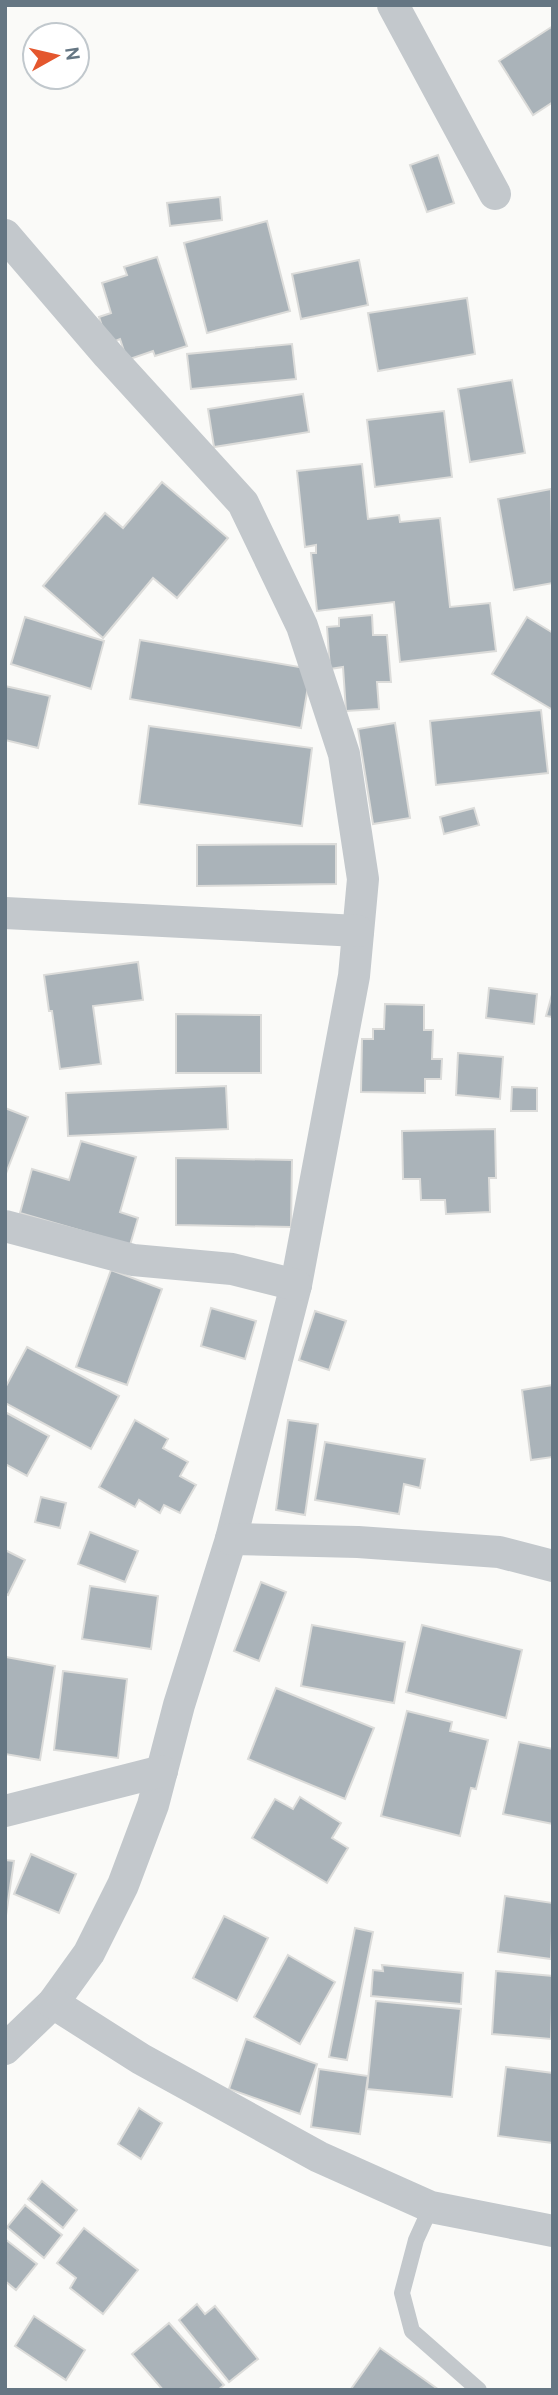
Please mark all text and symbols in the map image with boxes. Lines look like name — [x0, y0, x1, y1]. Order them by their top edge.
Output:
north arrow — [21, 21, 91, 91]
text: N — [60, 45, 85, 62]

